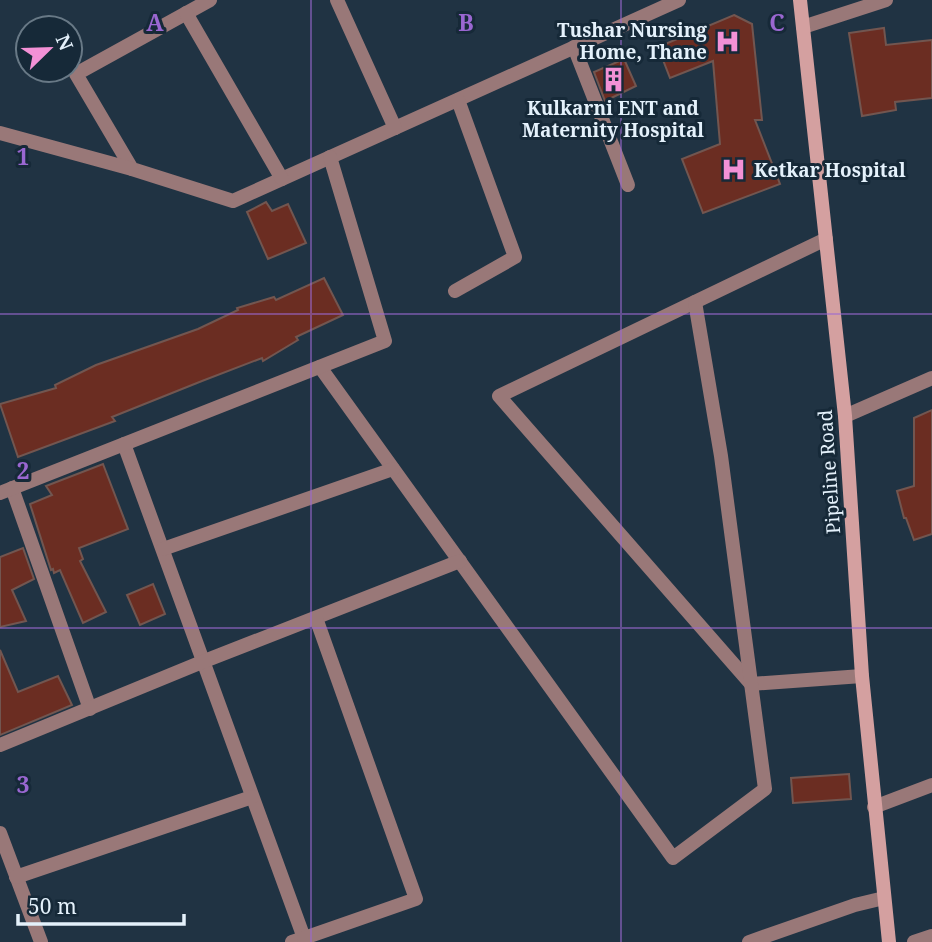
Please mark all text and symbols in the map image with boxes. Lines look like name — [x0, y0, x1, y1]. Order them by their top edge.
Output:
text: A — [146, 6, 164, 38]
text: B — [458, 6, 474, 38]
text: C — [769, 6, 785, 38]
north arrow — [14, 14, 84, 84]
place label: Tushar Nursing Home, Thane — [557, 17, 707, 65]
hospital icon: Tushar Nursing Home, Thane — [713, 27, 741, 55]
text: N — [50, 30, 80, 54]
building icon: Kulkarni ENT and Maternity Hospital — [599, 66, 627, 94]
place label: Kulkarni ENT and Maternity Hospital — [522, 95, 704, 143]
text: 1 — [17, 140, 30, 172]
hospital icon: Ketkar Hospital — [720, 156, 748, 184]
place label: Ketkar Hospital — [754, 157, 906, 183]
street label: Pipeline Road — [812, 409, 846, 535]
text: 2 — [17, 454, 30, 486]
text: 3 — [17, 768, 30, 800]
scale bar — [18, 883, 184, 927]
text: 50 m — [28, 892, 77, 920]

